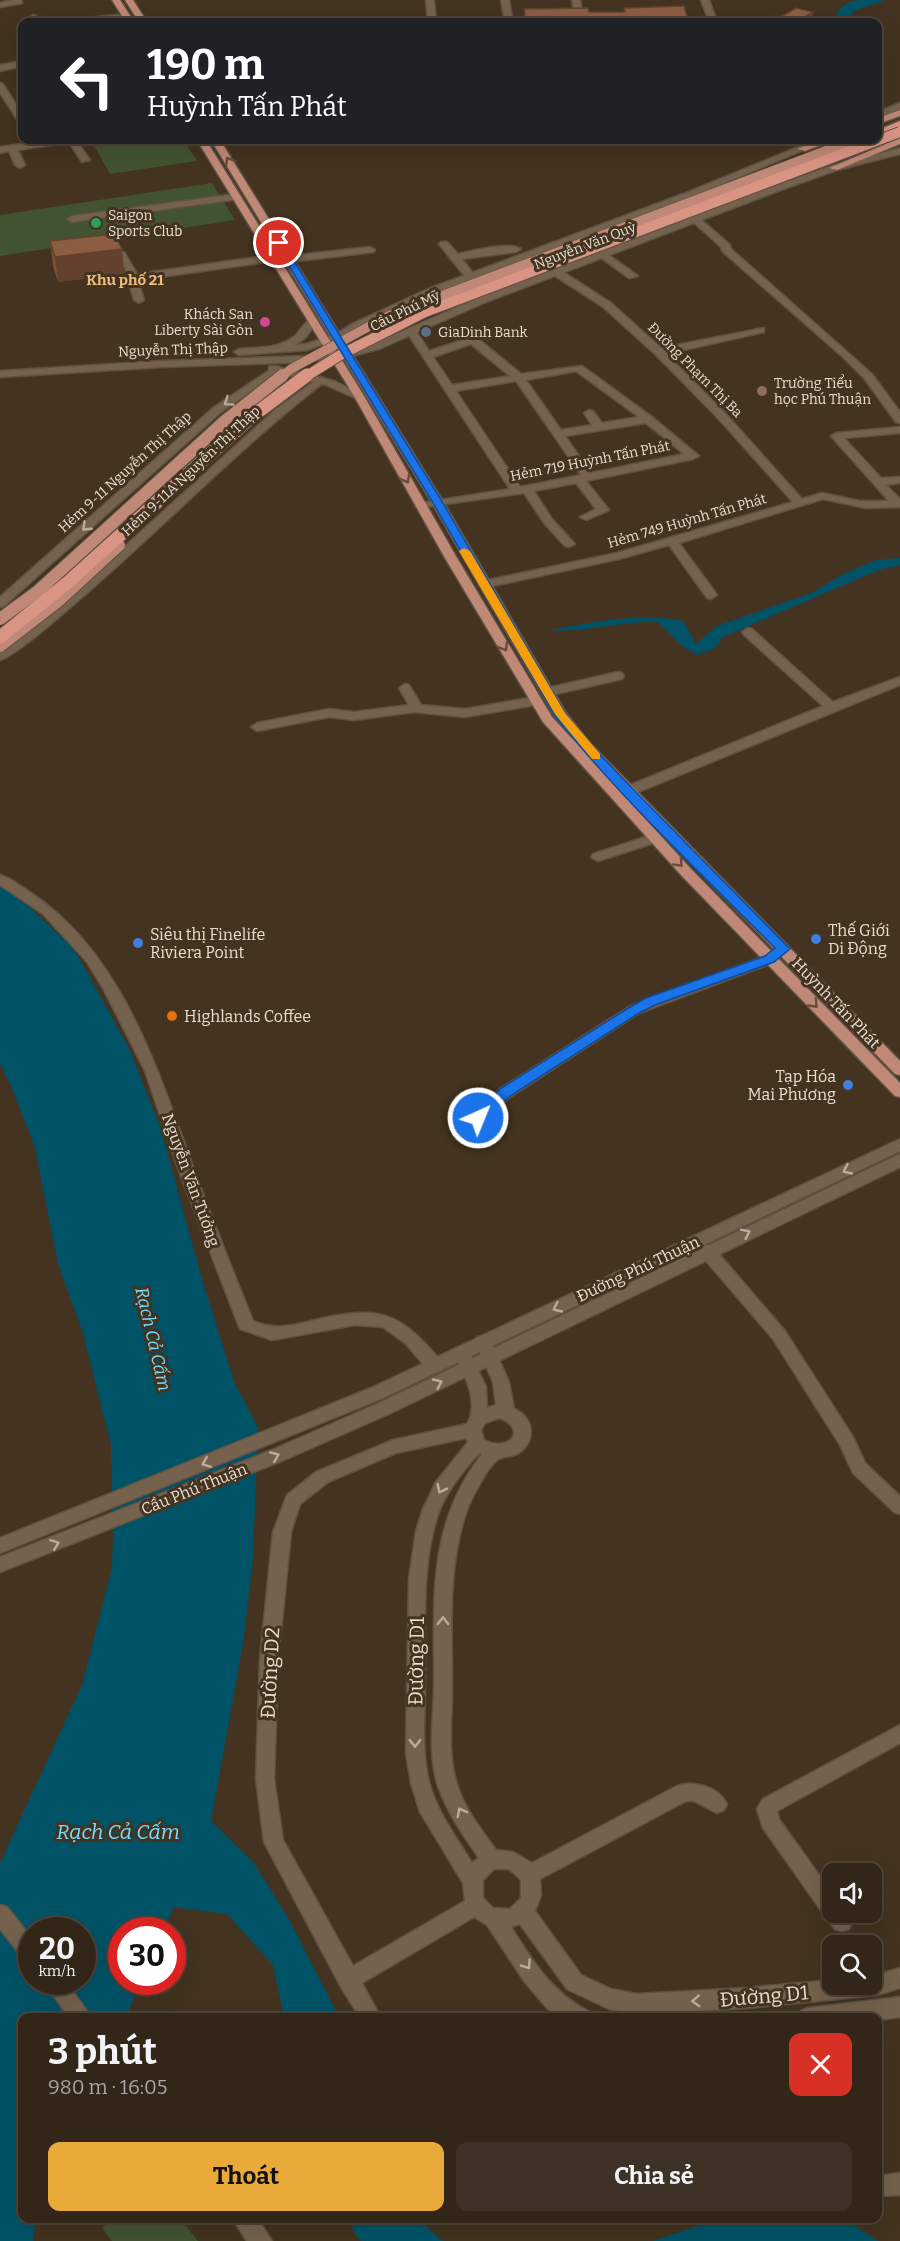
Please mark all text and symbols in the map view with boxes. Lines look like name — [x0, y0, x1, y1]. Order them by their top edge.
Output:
text: 190 m — [147, 40, 264, 90]
icon: left — [48, 42, 126, 120]
text: Huỳnh Tấn Phát — [147, 91, 347, 123]
one-way arrow — [224, 157, 236, 167]
place label: Saigon Sports Club — [108, 207, 182, 240]
marker: Saigon Sports Club — [89, 216, 103, 230]
pin — [253, 217, 304, 268]
street label: Nguyễn Văn Quỳ — [532, 219, 639, 273]
icon: arrive — [262, 226, 295, 259]
district label: Khu phố 21 — [86, 271, 164, 289]
street label: Cầu Phú Mỹ — [367, 286, 443, 335]
place label: Khách Sạn Liberty Sài Gòn — [154, 306, 253, 339]
marker: Khách Sạn Liberty Sài Gòn — [258, 315, 272, 329]
street label: Đường Phạm Thị Ba — [644, 319, 746, 421]
place label: GiaDinh Bank — [438, 324, 528, 341]
marker: GiaDinh Bank — [419, 325, 433, 339]
street label: Nguyễn Thị Thập — [118, 340, 228, 360]
place label: Trường Tiểu học Phú Thuận — [774, 374, 871, 408]
marker: Trường Tiểu học Phú Thuận — [755, 384, 769, 398]
one-way arrow — [223, 395, 234, 406]
street label: Hẻm 9-11A Nguyễn Thị Thập — [118, 402, 264, 540]
street label: Hẻm 9-11 Nguyễn Thị Thập — [55, 408, 195, 536]
street label: Hẻm 719 Huỳnh Tấn Phát — [509, 436, 671, 485]
one-way arrow — [399, 472, 411, 483]
street label: Hẻm 749 Huỳnh Tấn Phát — [605, 489, 768, 552]
one-way arrow — [83, 520, 93, 531]
one-way arrow — [497, 641, 508, 651]
one-way arrow — [671, 856, 682, 867]
place label: Thế Giới Di Động — [828, 920, 890, 958]
place label: Siêu thị Finelife Riviera Point — [150, 925, 265, 962]
marker: Thế Giới Di Động — [809, 932, 823, 946]
marker: Siêu thị Finelife Riviera Point — [131, 936, 145, 950]
street label: Huỳnh Tấn Phát — [788, 953, 885, 1052]
one-way arrow — [807, 997, 818, 1007]
place label: Highlands Coffee — [184, 1007, 311, 1026]
marker: Highlands Coffee — [165, 1009, 179, 1023]
place label: Tạp Hóa Mai Phương — [748, 1067, 836, 1104]
marker: Tạp Hóa Mai Phương — [841, 1078, 855, 1092]
position arrow — [446, 1086, 510, 1150]
street label: Nguyễn Văn Tưởng — [158, 1110, 225, 1249]
one-way arrow — [843, 1163, 854, 1175]
one-way arrow — [739, 1228, 750, 1240]
street label: Đường Phú Thuận — [574, 1232, 702, 1306]
water label: Rạch Cả Cấm — [130, 1285, 176, 1393]
one-way arrow — [553, 1300, 564, 1312]
one-way arrow — [432, 1378, 443, 1390]
one-way arrow — [268, 1451, 279, 1463]
one-way arrow — [202, 1456, 213, 1468]
street label: Cầu Phú Thuận — [138, 1458, 250, 1519]
one-way arrow — [436, 1483, 448, 1494]
one-way arrow — [48, 1539, 59, 1551]
street label: Đường D1 — [403, 1616, 429, 1706]
one-way arrow — [437, 1616, 449, 1625]
street label: Đường D2 — [256, 1627, 284, 1719]
one-way arrow — [409, 1739, 422, 1748]
one-way arrow — [457, 1807, 468, 1818]
water label: Rạch Cả Cấm — [56, 1819, 180, 1845]
map controls — [822, 1863, 882, 1995]
button: sound — [822, 1863, 882, 1923]
speed limit sign: 30 — [108, 1917, 186, 1995]
text: 20 — [39, 1931, 75, 1967]
button: search — [822, 1935, 882, 1995]
one-way arrow — [520, 1959, 531, 1970]
text: km/h — [38, 1962, 76, 1980]
street label: Đường D1 — [719, 1980, 809, 2012]
one-way arrow — [692, 1994, 701, 2007]
text: 3 phút — [48, 2030, 157, 2074]
button: close — [789, 2033, 852, 2096]
text: 980 m · 16:05 — [48, 2075, 167, 2099]
button: Thoát — [48, 2142, 444, 2211]
button: Chia sẻ — [456, 2142, 852, 2211]

